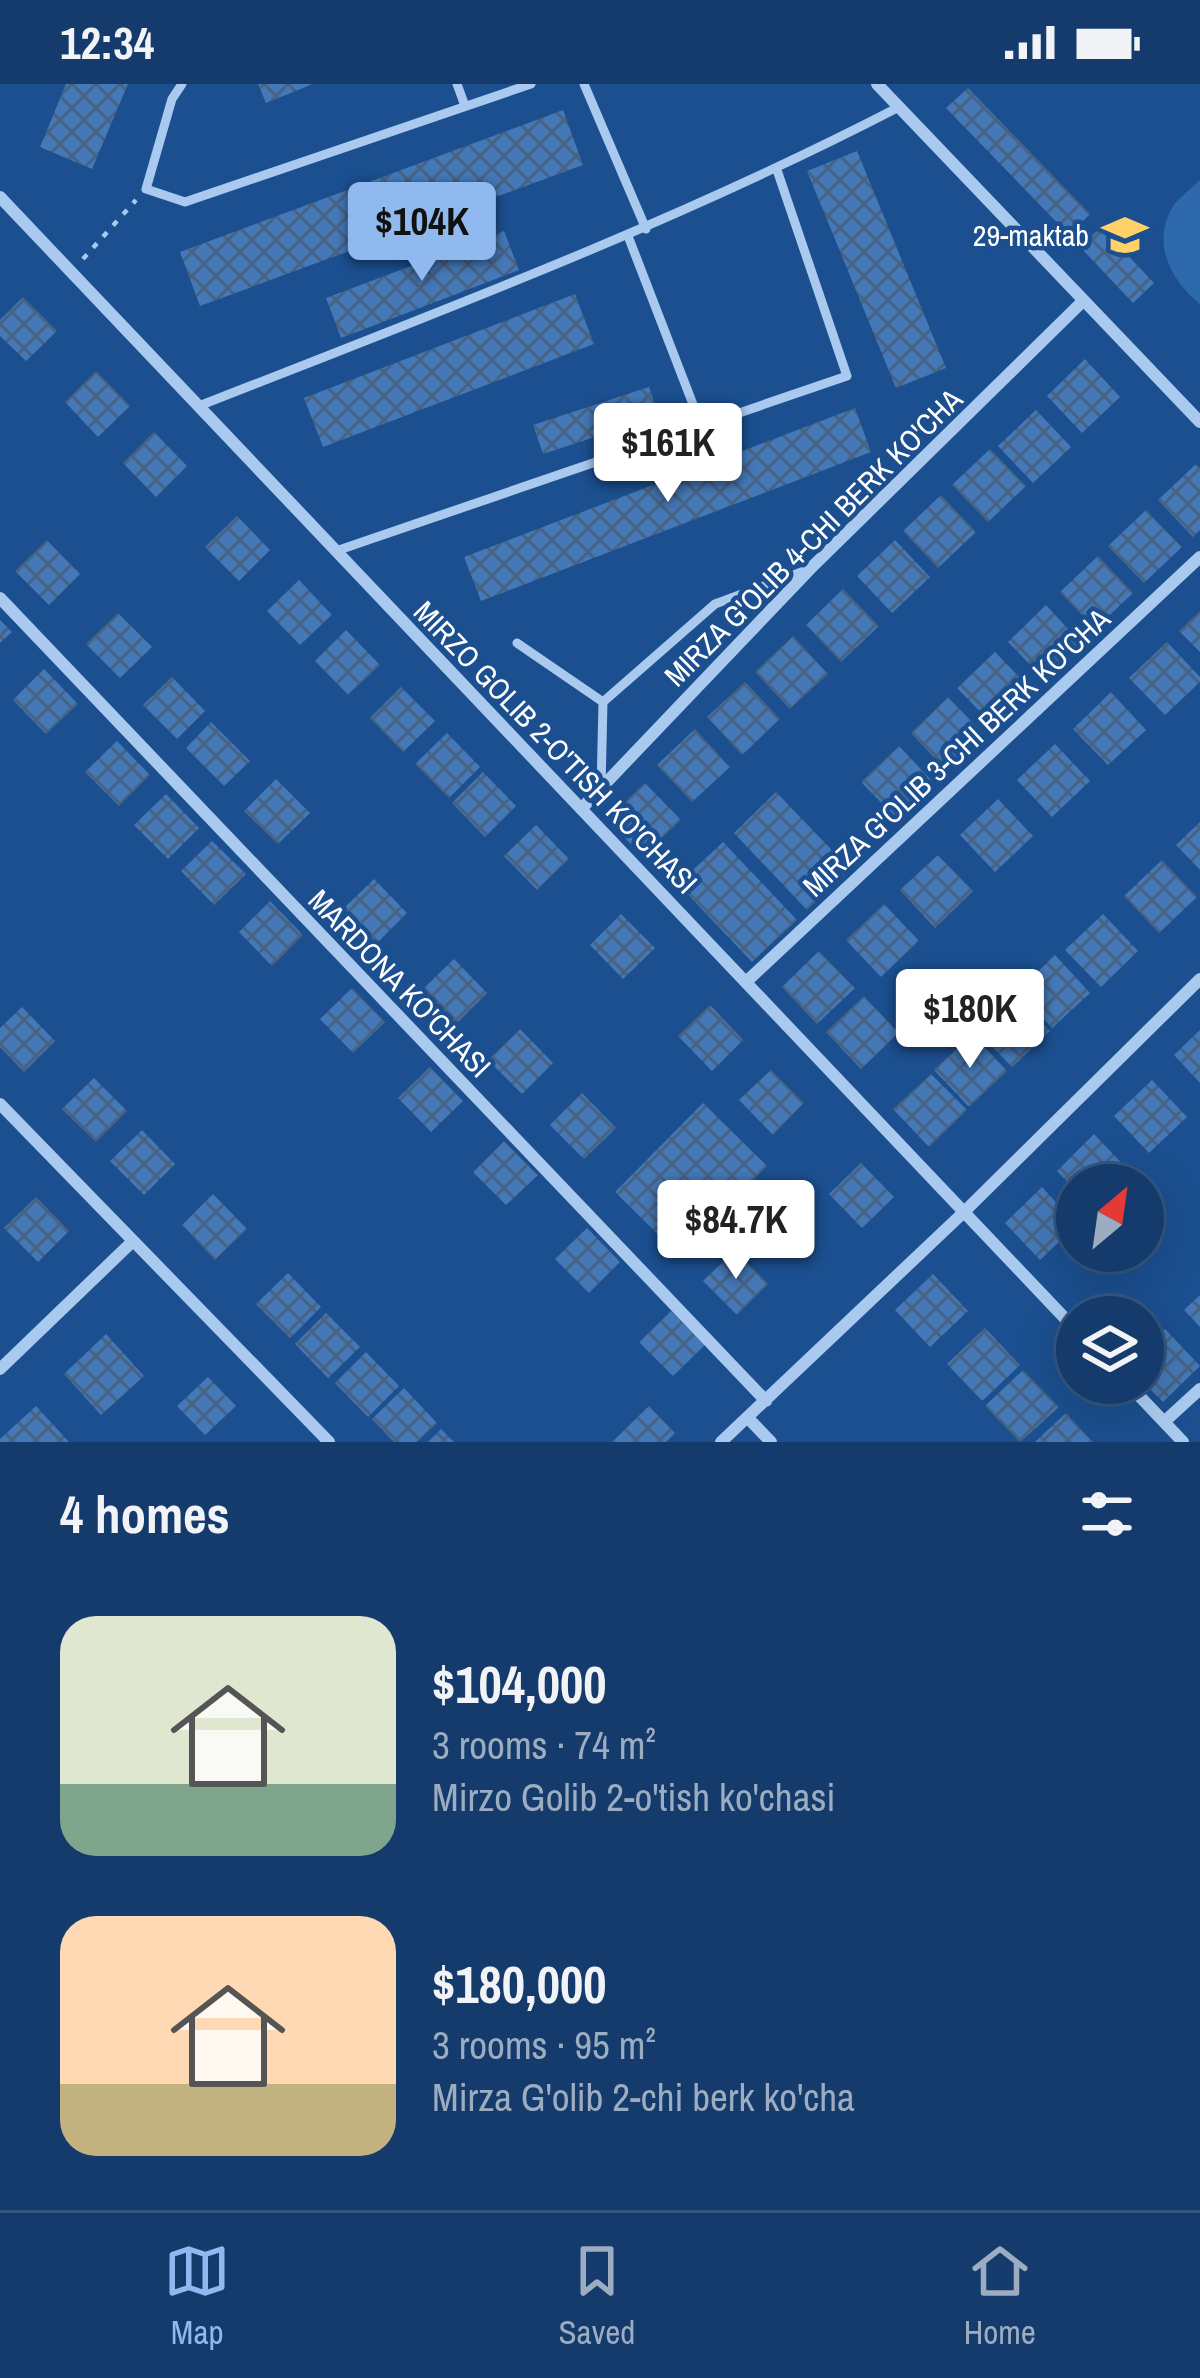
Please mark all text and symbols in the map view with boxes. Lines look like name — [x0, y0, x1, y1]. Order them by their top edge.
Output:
text: 12:34 — [60, 12, 154, 73]
pin: $104K — [338, 182, 506, 284]
text: $104K — [375, 195, 469, 247]
school or university icon: 29-maktab — [1100, 210, 1150, 260]
place label: 29-maktab — [973, 215, 1089, 255]
street label: MIRZA G'OLIB 4-CHI BERK KO'CHA — [655, 379, 971, 695]
pin: $161K — [584, 403, 752, 505]
text: $161K — [621, 416, 715, 468]
street label: MIRZO GOLIB 2-O'TISH KO'CHASI — [405, 592, 707, 902]
street label: MIRZA G'OLIB 3-CHI BERK KO'CHA — [794, 599, 1118, 905]
street label: MARDONA KO'CHASI — [300, 880, 500, 1086]
pin: $180K — [886, 969, 1054, 1071]
text: $180K — [923, 982, 1017, 1034]
north arrow — [1056, 1164, 1164, 1272]
map controls — [1056, 1164, 1164, 1404]
pin: $84.7K — [638, 1180, 834, 1282]
text: $84.7K — [684, 1193, 788, 1245]
button: layers — [1056, 1296, 1164, 1404]
text: 4 homes — [60, 1480, 230, 1549]
icon: filters — [1074, 1481, 1140, 1547]
text: $104,000 — [432, 1650, 606, 1719]
icon: home — [156, 1664, 300, 1808]
text: 3 rooms · 74 m² — [432, 1719, 656, 1771]
text: Mirzo Golib 2-o'tish ko'chasi — [432, 1771, 835, 1823]
text: $180,000 — [432, 1950, 606, 2019]
icon: home — [156, 1964, 300, 2108]
text: 3 rooms · 95 m² — [432, 2019, 656, 2071]
text: Mirza G'olib 2-chi berk ko'cha — [432, 2071, 855, 2123]
tab: Map — [164, 2238, 230, 2354]
tab: Saved — [559, 2238, 635, 2354]
tab: Home — [964, 2238, 1036, 2354]

